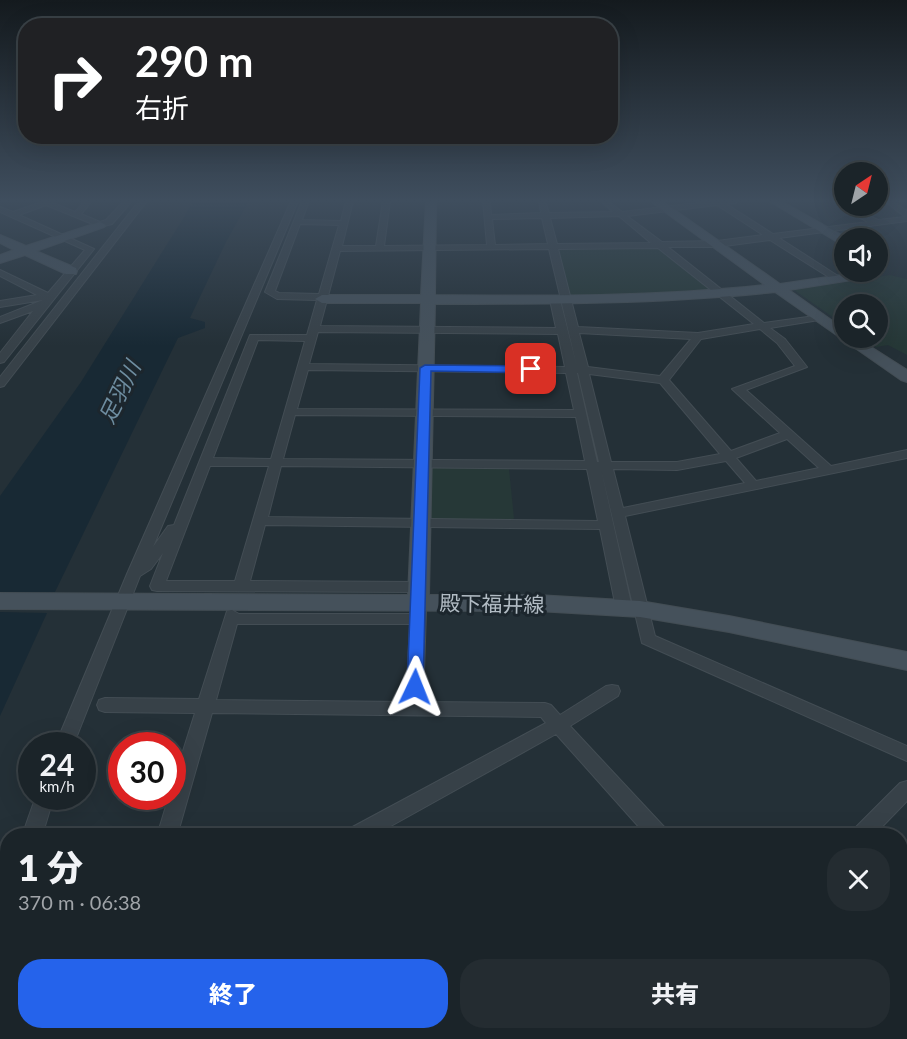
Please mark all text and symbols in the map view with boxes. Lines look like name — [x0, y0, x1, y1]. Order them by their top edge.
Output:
text: 290 m — [135, 36, 253, 86]
icon: right — [36, 42, 114, 120]
text: 右折 — [135, 91, 189, 124]
north arrow — [834, 162, 888, 216]
map controls — [834, 162, 888, 348]
button: sound — [834, 228, 888, 282]
button: search — [834, 294, 888, 348]
pin — [505, 343, 556, 394]
icon: arrive — [514, 352, 547, 385]
water label: 足羽川 — [92, 355, 146, 428]
street label: 殿下福井線 — [439, 590, 545, 616]
position arrow — [383, 655, 447, 719]
speed limit sign: 30 — [108, 732, 186, 810]
text: 24 — [40, 746, 74, 782]
text: km/h — [39, 777, 75, 795]
text: 1 分 — [18, 845, 83, 889]
button: close — [827, 848, 890, 911]
text: 370 m · 06:38 — [18, 890, 141, 914]
button: 終了 — [18, 959, 448, 1028]
button: 共有 — [460, 959, 890, 1028]

